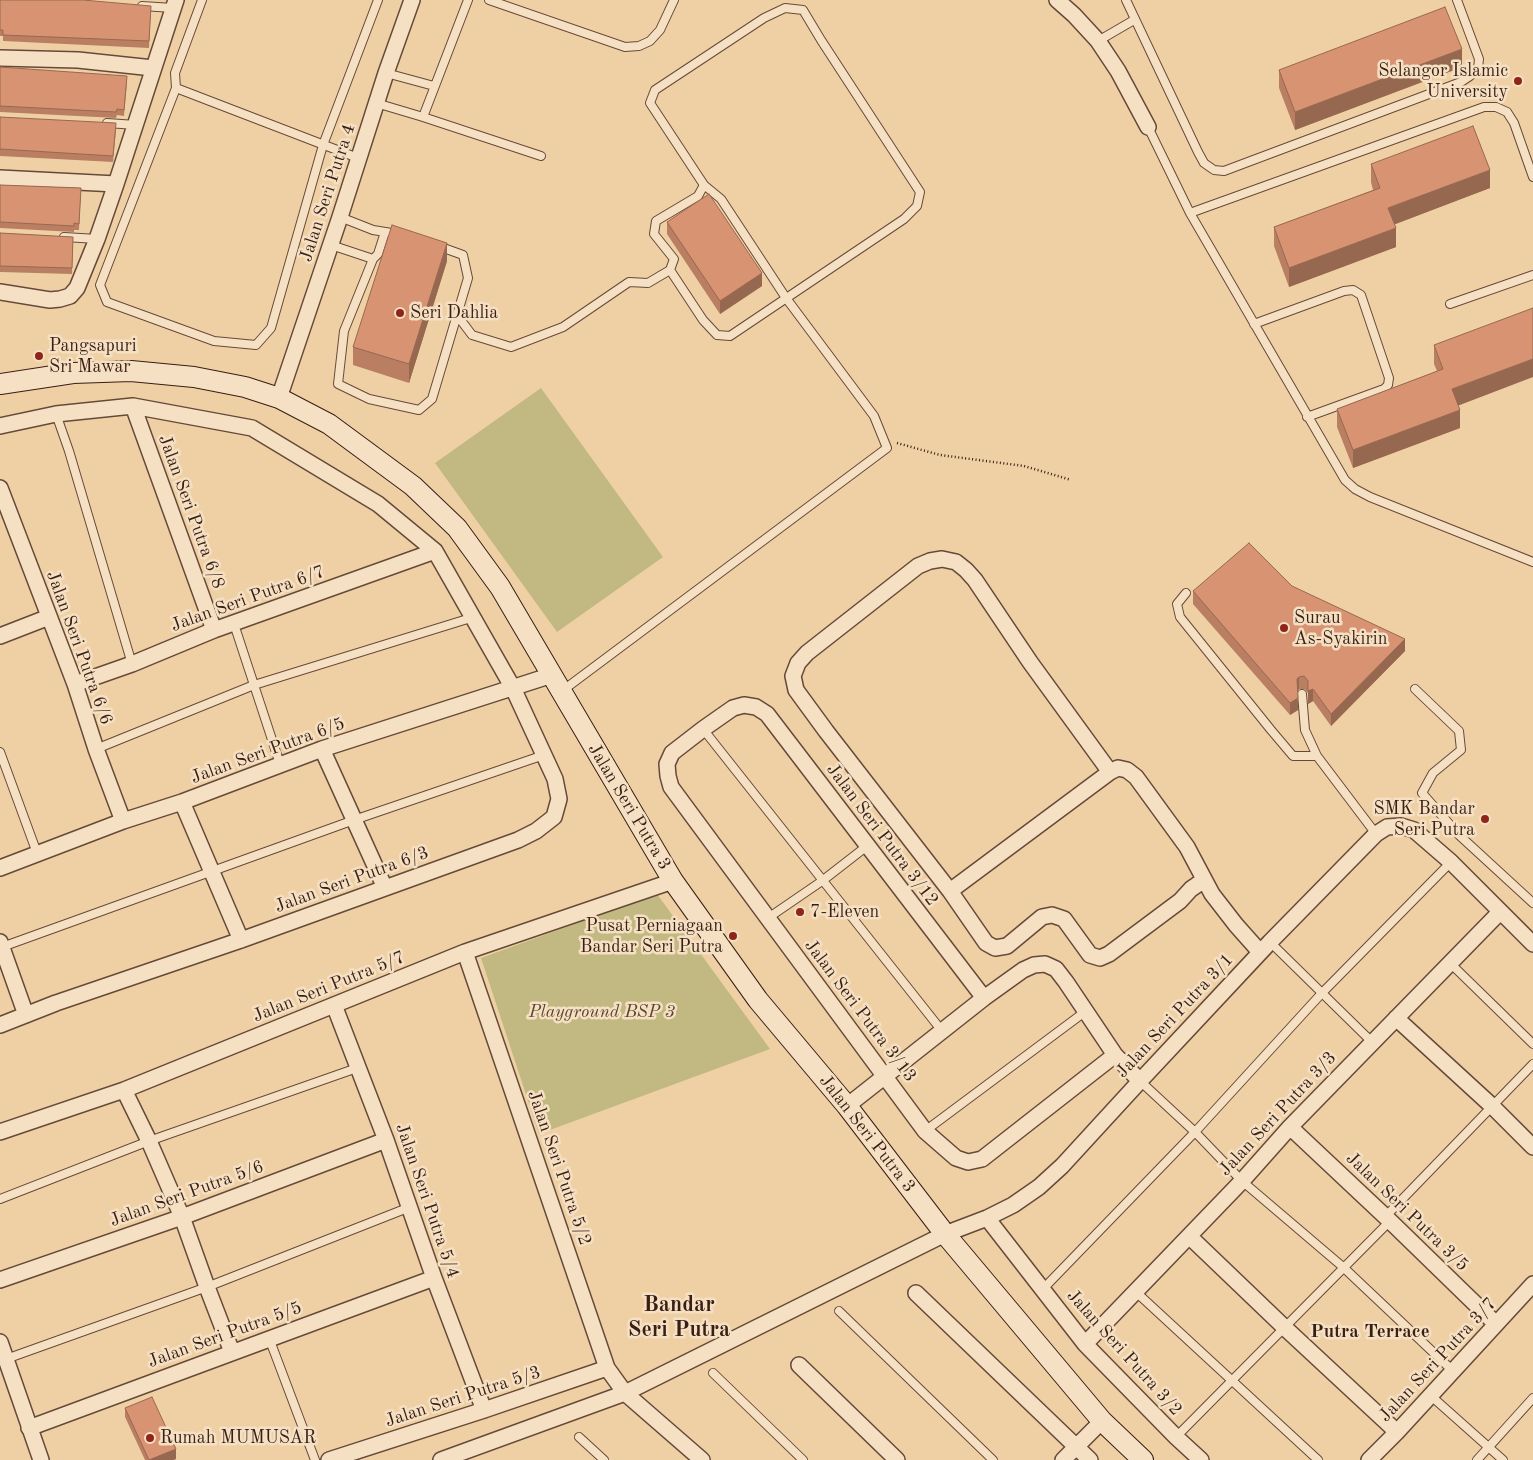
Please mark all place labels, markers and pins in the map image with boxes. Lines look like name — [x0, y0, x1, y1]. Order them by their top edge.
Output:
place label: Selangor Islamic University — [1378, 60, 1508, 102]
marker: Selangor Islamic University — [1512, 75, 1524, 87]
place label: Seri Dahlia — [410, 302, 498, 324]
marker: Seri Dahlia — [394, 307, 406, 319]
place label: Pangsapuri Sri Mawar — [49, 335, 137, 378]
marker: Pangsapuri Sri Mawar — [33, 350, 45, 362]
place label: Surau As-Syakirin — [1294, 607, 1387, 650]
marker: Surau As-Syakirin — [1278, 622, 1290, 634]
place label: SMK Bandar Seri Putra — [1373, 798, 1475, 841]
marker: SMK Bandar Seri Putra — [1479, 813, 1491, 825]
place label: 7-Eleven — [810, 901, 879, 923]
marker: 7-Eleven — [794, 906, 806, 918]
place label: Pusat Perniagaan Bandar Seri Putra — [580, 915, 723, 958]
marker: Pusat Perniagaan Bandar Seri Putra — [727, 930, 739, 942]
place label: Rumah MUMUSAR — [160, 1427, 316, 1449]
marker: Rumah MUMUSAR — [144, 1432, 156, 1444]

